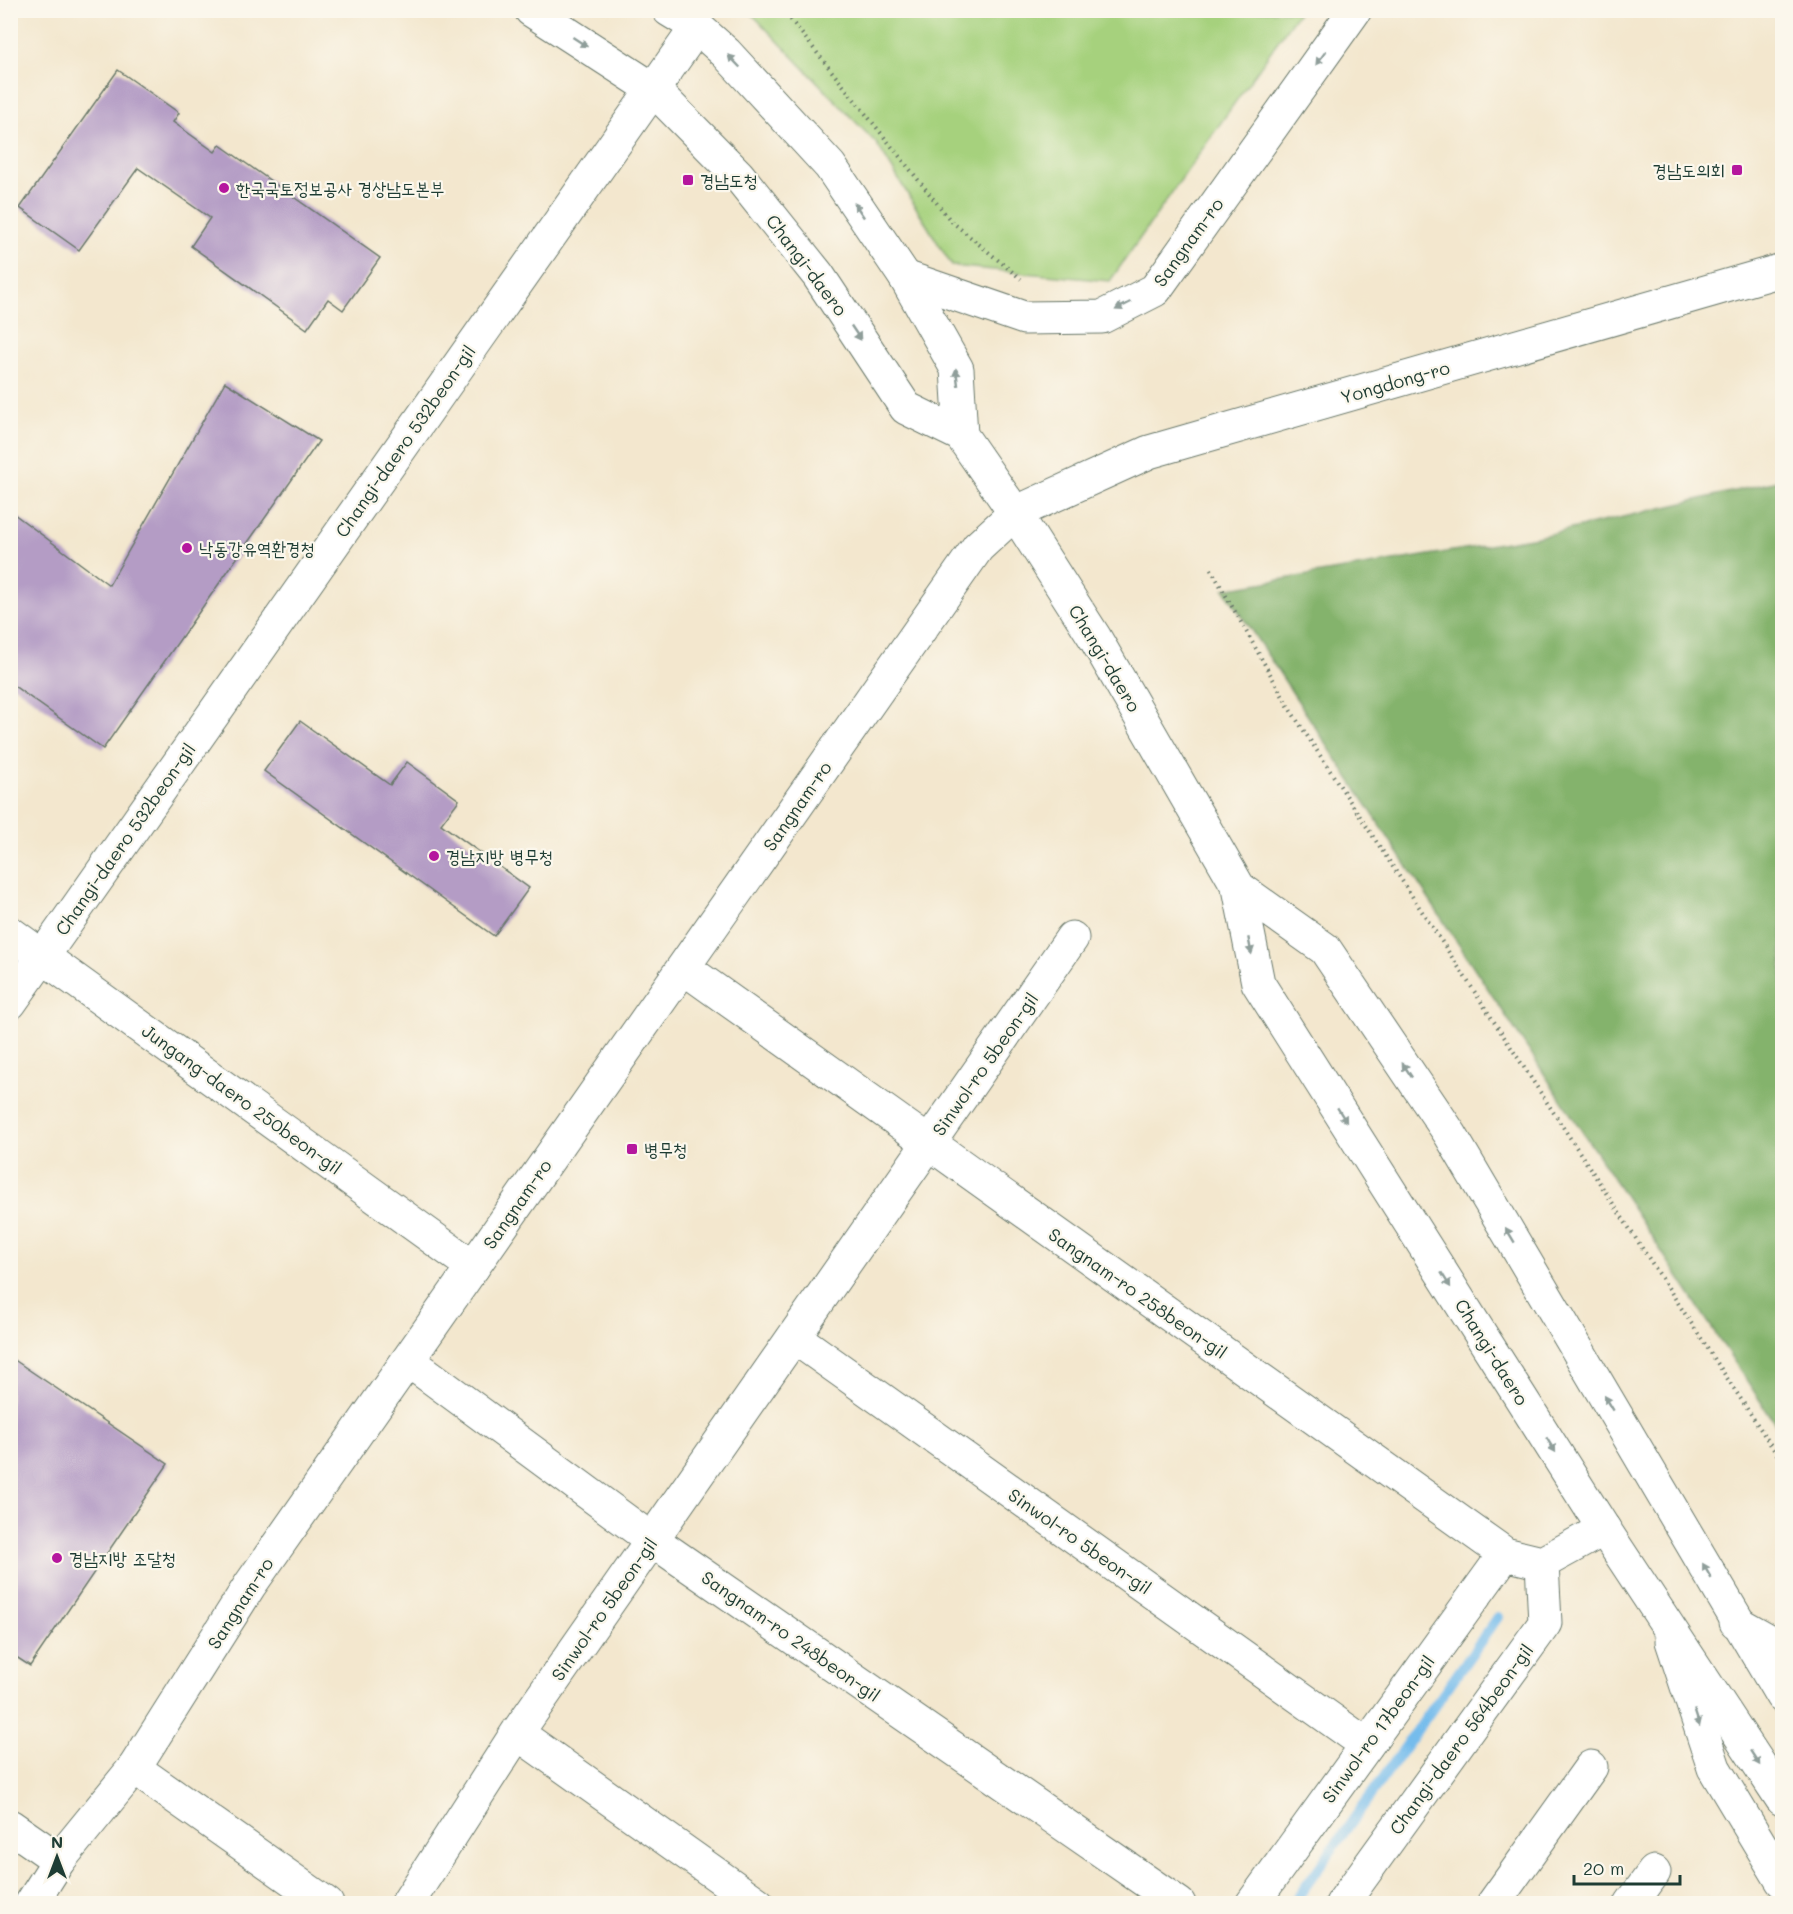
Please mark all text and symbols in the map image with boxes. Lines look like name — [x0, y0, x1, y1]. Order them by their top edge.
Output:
one-way arrow — [572, 37, 589, 48]
one-way arrow — [1315, 51, 1327, 66]
one-way arrow — [727, 54, 741, 68]
place label: 경남도의회 — [1653, 158, 1725, 182]
marker: 경남도의회 — [1730, 163, 1744, 177]
place label: 경남도청 — [700, 168, 758, 192]
marker: 경남도청 — [681, 173, 695, 187]
place label: 한국국토정보공사 경상남도본부 — [236, 176, 445, 200]
marker: 한국국토정보공사 경상남도본부 — [217, 181, 231, 195]
street label: Sangnam-ro — [1148, 192, 1229, 291]
one-way arrow — [853, 202, 865, 218]
street label: Changi-daero — [761, 209, 853, 321]
one-way arrow — [1114, 301, 1131, 311]
one-way arrow — [850, 325, 862, 341]
street label: Changi-daero 532beon-gil — [329, 340, 481, 542]
street label: Yongdong-ro — [1338, 355, 1453, 409]
one-way arrow — [952, 367, 962, 386]
place label: 낙동강유역환경청 — [199, 536, 315, 560]
marker: 낙동강유역환경청 — [180, 541, 194, 555]
street label: Changi-daero — [1063, 600, 1147, 716]
street label: Changi-daero 532beon-gil — [49, 738, 201, 940]
street label: Sangnam-ro — [757, 756, 837, 856]
place label: 경남지방 병무청 — [446, 844, 553, 868]
marker: 경남지방 병무청 — [427, 849, 441, 863]
one-way arrow — [1246, 936, 1255, 955]
street label: Sinwol-ro 5beon-gil — [927, 988, 1043, 1140]
street label: Jungang-daero 250beon-gil — [137, 1018, 347, 1180]
one-way arrow — [1401, 1062, 1413, 1078]
one-way arrow — [1336, 1107, 1347, 1123]
place label: 병무청 — [644, 1137, 687, 1161]
marker: 병무청 — [625, 1142, 639, 1156]
street label: Sangnam-ro — [477, 1154, 557, 1254]
street label: Sangnam-ro 258beon-gil — [1044, 1222, 1232, 1364]
one-way arrow — [1505, 1226, 1515, 1243]
one-way arrow — [1440, 1272, 1451, 1288]
street label: Changi-daero — [1450, 1294, 1534, 1410]
one-way arrow — [1604, 1395, 1615, 1411]
one-way arrow — [1545, 1437, 1556, 1453]
street label: Sinwol-ro 5beon-gil — [1004, 1483, 1156, 1599]
street label: Sinwol-ro 5beon-gil — [546, 1533, 662, 1685]
place label: 경남지방 조달청 — [69, 1546, 176, 1570]
marker: 경남지방 조달청 — [50, 1551, 64, 1565]
street label: Sangnam-ro — [201, 1552, 279, 1653]
one-way arrow — [1702, 1563, 1713, 1579]
street label: Sangnam-ro 248beon-gil — [697, 1565, 885, 1707]
street label: Changi-daero 564beon-gil — [1384, 1639, 1538, 1839]
street label: Sinwol-ro 17beon-gil — [1316, 1650, 1440, 1808]
one-way arrow — [1693, 1709, 1702, 1727]
one-way arrow — [1750, 1750, 1761, 1767]
north arrow — [27, 1827, 87, 1887]
text: N — [51, 1831, 63, 1852]
scale bar — [1574, 1848, 1680, 1886]
text: 20 m — [1583, 1856, 1624, 1880]

